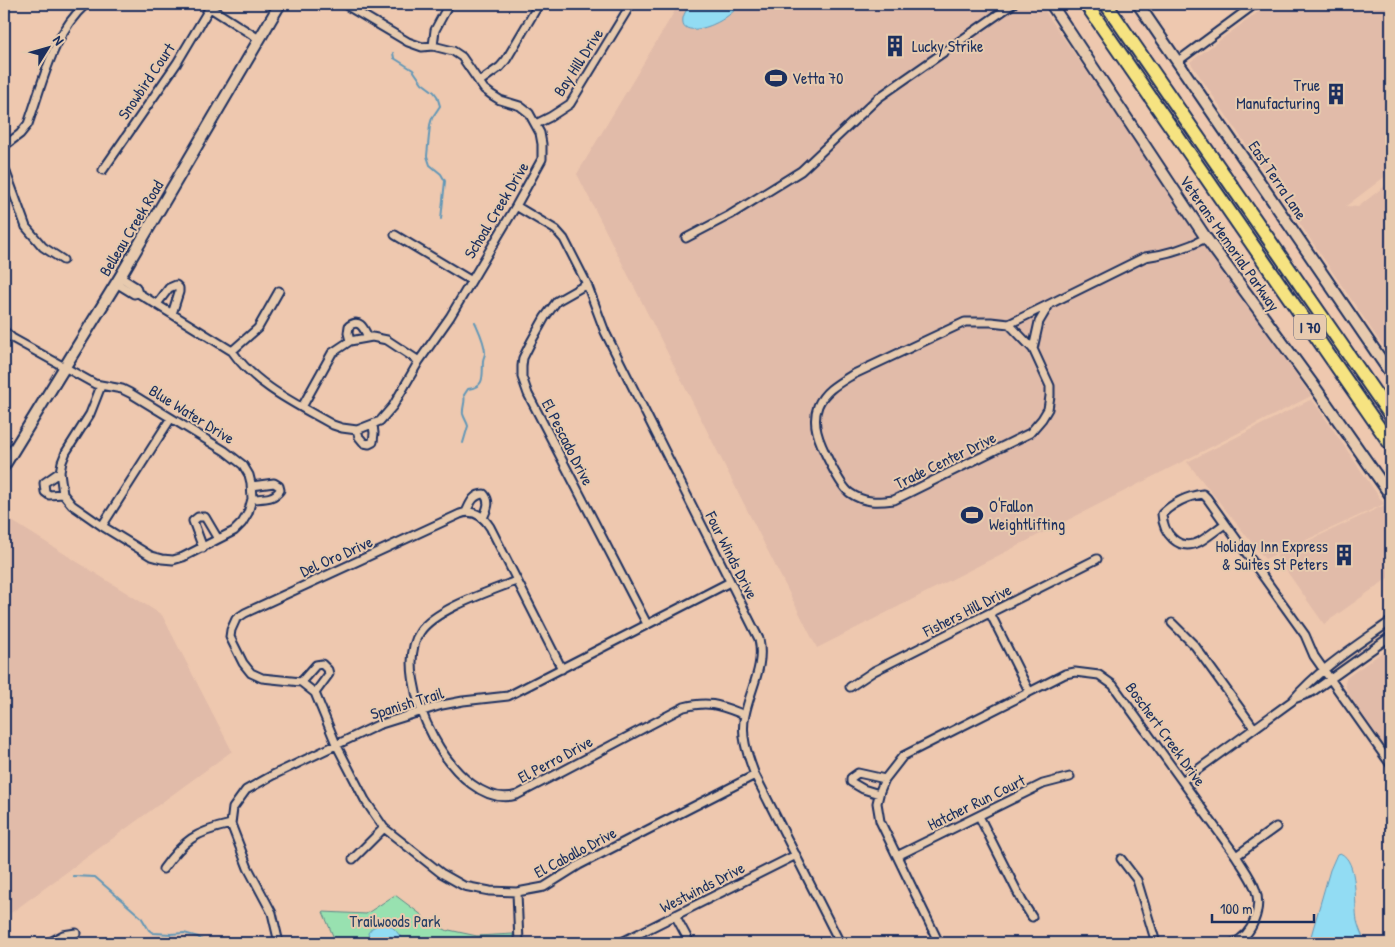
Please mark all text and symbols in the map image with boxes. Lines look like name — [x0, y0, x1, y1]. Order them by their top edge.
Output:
north arrow — [22, 22, 72, 72]
street label: Bay Hill Drive — [548, 23, 608, 100]
text: N — [49, 31, 69, 49]
building icon: Lucky Strike — [882, 33, 908, 59]
place label: Lucky Strike — [912, 35, 984, 57]
street label: Snowbird Court — [112, 38, 180, 124]
sports icon: Vetta 70 — [763, 65, 789, 91]
place label: Vetta 70 — [792, 67, 843, 89]
place label: True Manufacturing — [1236, 74, 1321, 114]
building icon: True Manufacturing — [1323, 81, 1349, 107]
street label: East Terra Lane — [1244, 136, 1313, 224]
street label: Schoal Creek Drive — [458, 157, 534, 262]
street label: Veterans Memorial Parkway — [1175, 171, 1285, 315]
street label: Belleau Creek Road — [94, 176, 168, 280]
road number: I 70 — [1294, 314, 1326, 340]
street label: Blue Water Drive — [145, 379, 239, 449]
street label: El Pescado Drive — [537, 395, 599, 490]
street label: Trade Center Drive — [891, 426, 1000, 494]
place label: O'Fallon Weightlifting — [989, 495, 1065, 535]
sports icon: O'Fallon Weightlifting — [959, 502, 985, 528]
street label: Four Winds Drive — [700, 507, 764, 603]
street label: Del Oro Drive — [296, 530, 376, 582]
place label: Holiday Inn Express & Suites St Peters — [1215, 535, 1328, 575]
building icon: Holiday Inn Express & Suites St Peters — [1331, 542, 1357, 568]
street label: Fishers Hill Drive — [918, 578, 1016, 642]
street label: Boschert Creek Drive — [1121, 678, 1212, 791]
street label: Spanish Trail — [368, 681, 447, 725]
street label: El Perro Drive — [514, 730, 597, 788]
street label: Hatcher Run Court — [923, 769, 1029, 835]
street label: El Caballo Drive — [530, 821, 620, 883]
street label: Westwinds Drive — [656, 856, 749, 918]
scale bar — [1212, 892, 1315, 924]
text: 100 m — [1220, 898, 1253, 919]
park label: Trailwoods Park — [350, 910, 441, 932]

